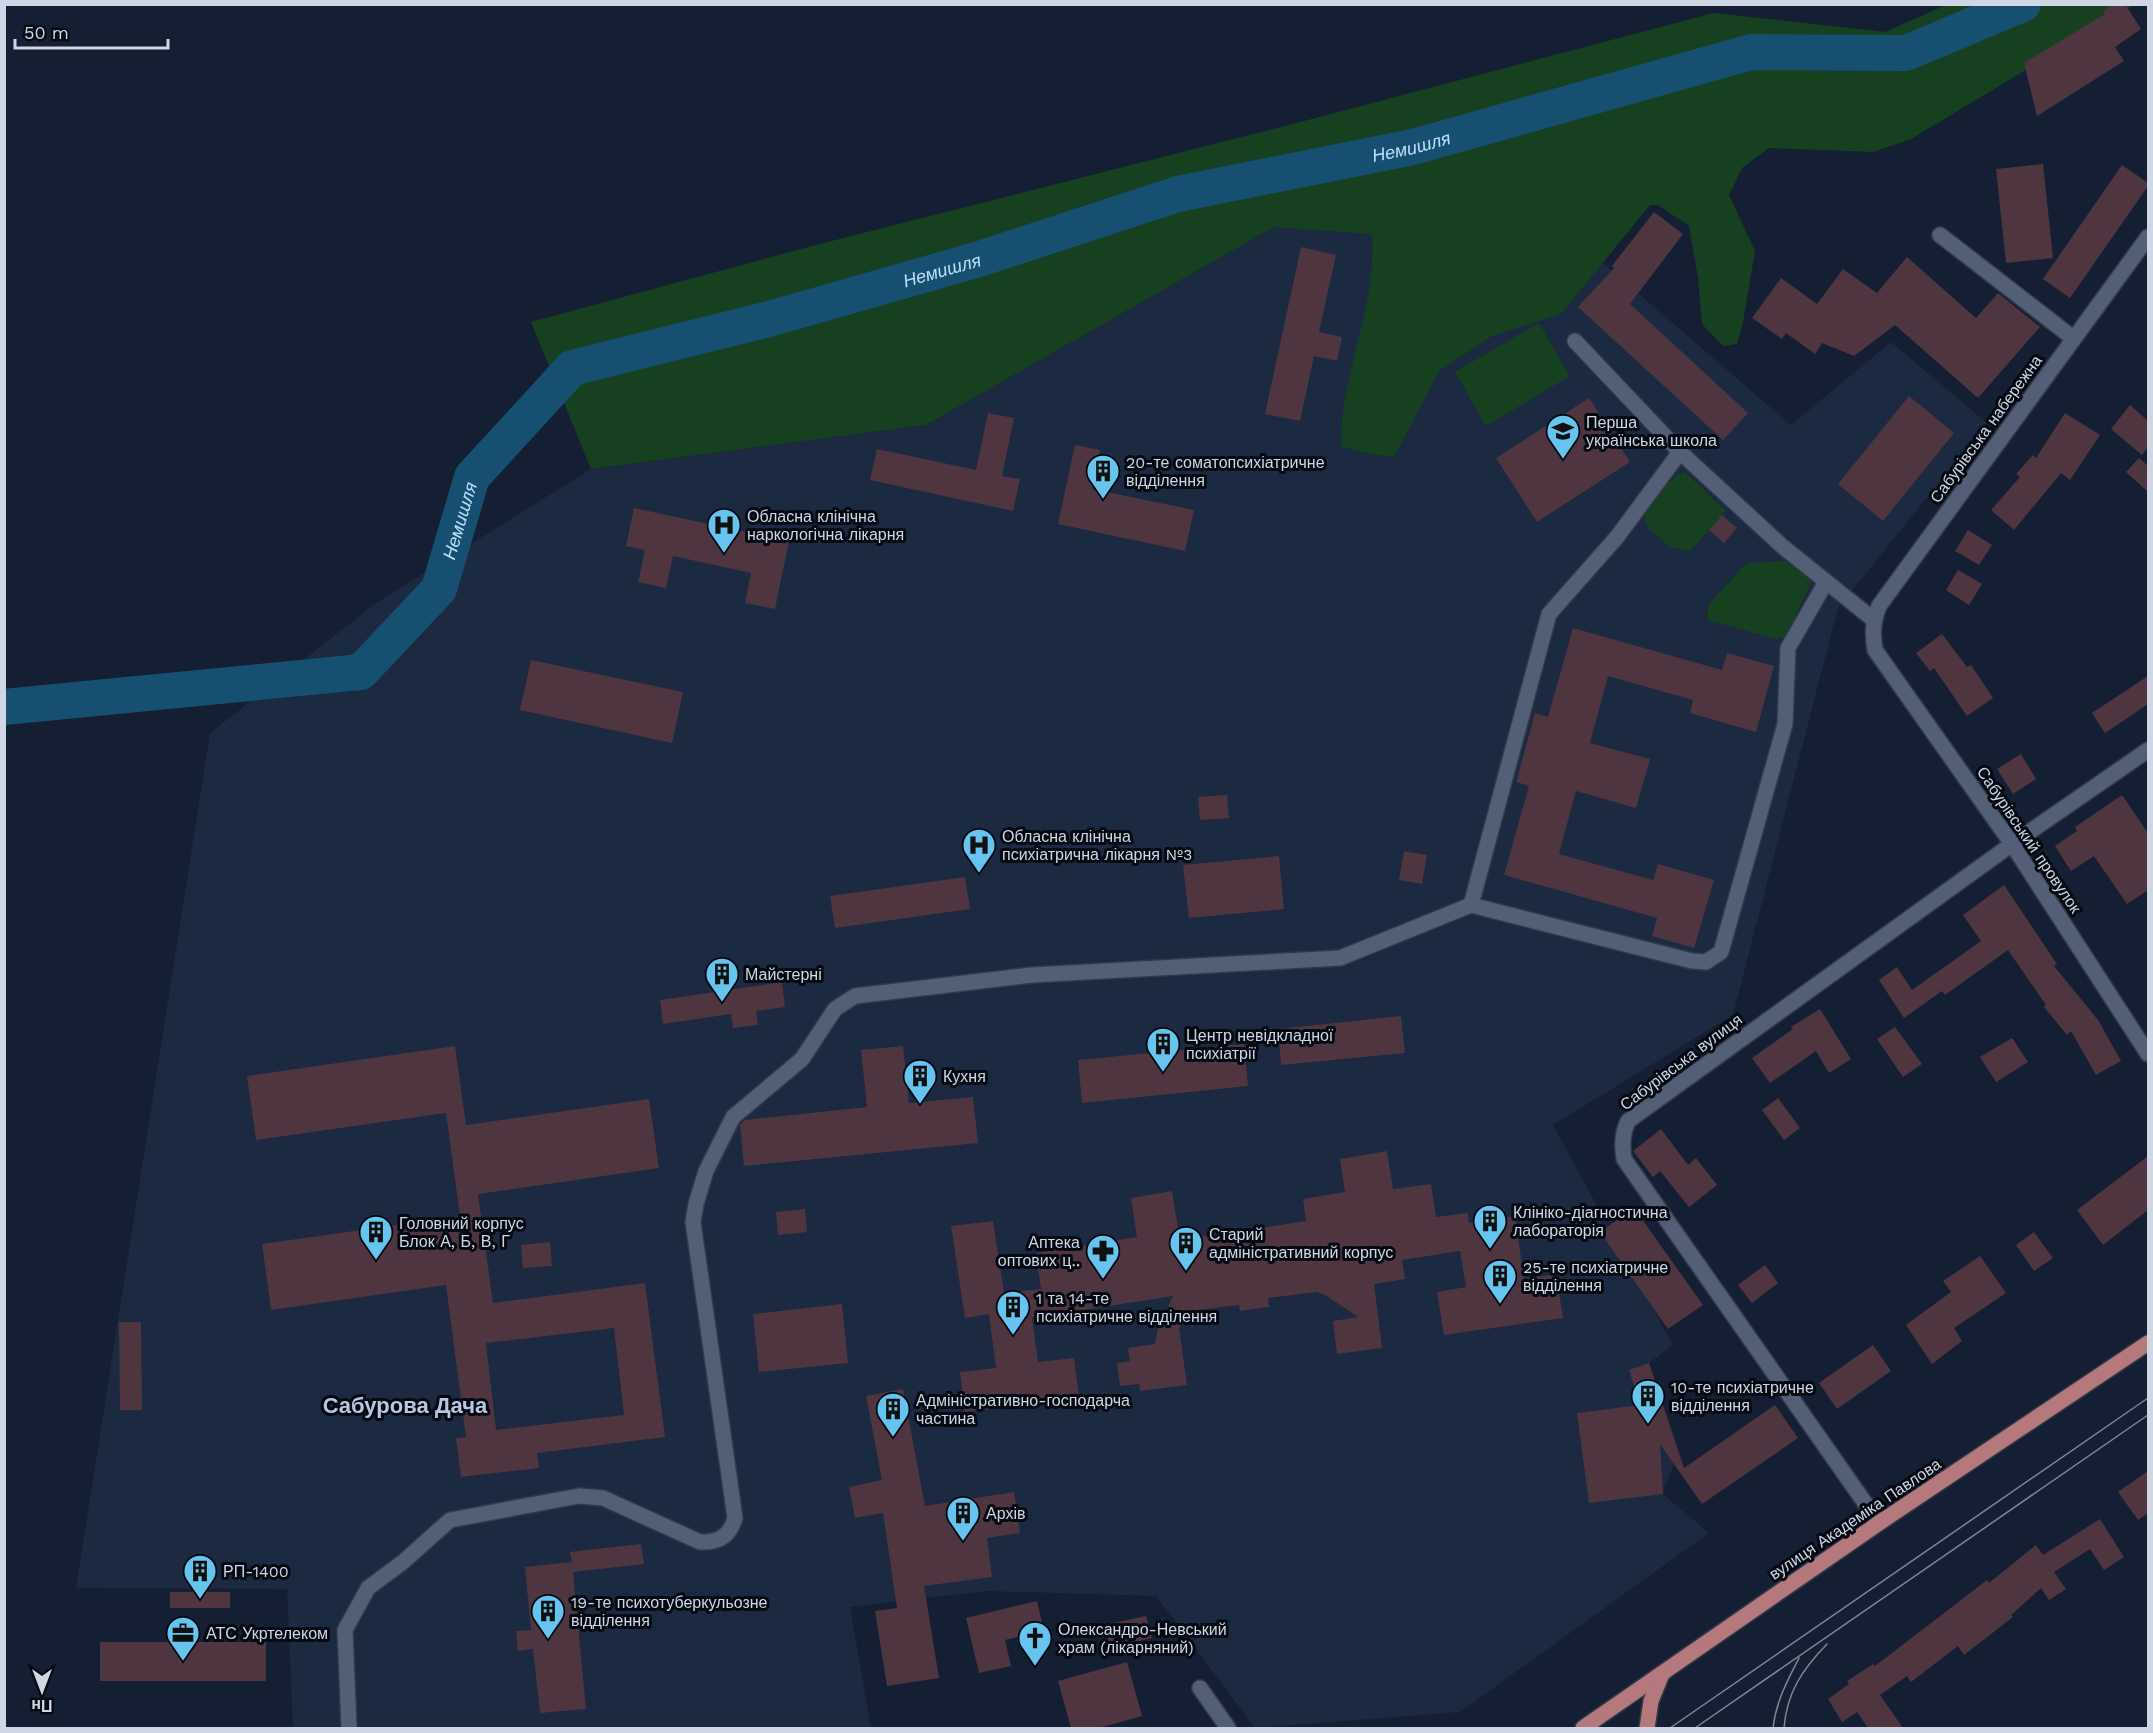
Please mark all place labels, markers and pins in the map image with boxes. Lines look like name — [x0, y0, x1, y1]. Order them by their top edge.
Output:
school or university icon: Перша українська школа — [1545, 413, 1581, 460]
place label: Перша українська школа — [1586, 413, 1717, 450]
building icon: 20-те соматопсихіатричне відділення — [1085, 453, 1121, 500]
place label: 20-те соматопсихіатричне відділення — [1126, 453, 1325, 490]
hospital icon: Обласна клінічна наркологічна лікарня — [706, 507, 742, 554]
place label: Обласна клінічна наркологічна лікарня — [747, 507, 904, 544]
hospital icon: Обласна клінічна психіатрична лікарня №3 — [961, 827, 997, 874]
place label: Обласна клінічна психіатрична лікарня №3 — [1002, 827, 1192, 864]
building icon: Майстерні — [704, 956, 740, 1003]
place label: Майстерні — [745, 965, 822, 984]
building icon: Центр невідкладної психіатрії — [1145, 1026, 1181, 1073]
place label: Центр невідкладної психіатрії — [1186, 1026, 1334, 1063]
building icon: Кухня — [902, 1058, 938, 1105]
place label: Кухня — [943, 1067, 986, 1086]
building icon: Клініко-діагностична лабораторія — [1472, 1203, 1508, 1250]
place label: Клініко-діагностична лабораторія — [1513, 1203, 1668, 1240]
building icon: Головний корпус Блок А, Б, В, Г — [358, 1214, 394, 1261]
place label: Головний корпус Блок А, Б, В, Г — [399, 1214, 524, 1251]
building icon: Старий адміністративний корпус — [1168, 1225, 1204, 1272]
place label: Старий адміністративний корпус — [1209, 1225, 1393, 1262]
place label: Аптека оптових ц‥ — [998, 1233, 1080, 1270]
pharmacy icon: Аптека оптових ц‥ — [1085, 1233, 1121, 1280]
building icon: 25-те психіатричне відділення — [1482, 1258, 1518, 1305]
place label: 25-те психіатричне відділення — [1523, 1258, 1668, 1295]
building icon: 1 та 14-те психіатричне відділення — [995, 1289, 1031, 1336]
place label: 1 та 14-те психіатричне відділення — [1036, 1289, 1217, 1326]
building icon: 10-те психіатричне відділення — [1630, 1378, 1666, 1425]
place label: 10-те психіатричне відділення — [1671, 1378, 1814, 1415]
building icon: Адміністративно-господарча частина — [875, 1391, 911, 1438]
place label: Адміністративно-господарча частина — [916, 1391, 1130, 1428]
building icon: Архів — [945, 1495, 981, 1542]
place label: Архів — [986, 1504, 1025, 1523]
building icon: РП-1400 — [182, 1553, 218, 1600]
place label: РП-1400 — [223, 1562, 289, 1581]
building icon: 19-те психотуберкульозне відділення — [530, 1593, 566, 1640]
place label: 19-те психотуберкульозне відділення — [571, 1593, 768, 1630]
office icon: АТС Укртелеком — [165, 1615, 201, 1662]
church icon: Олександро-Невський храм (лікарняний) — [1017, 1620, 1053, 1667]
place label: Олександро-Невський храм (лікарняний) — [1058, 1620, 1227, 1657]
place label: АТС Укртелеком — [206, 1624, 328, 1643]

